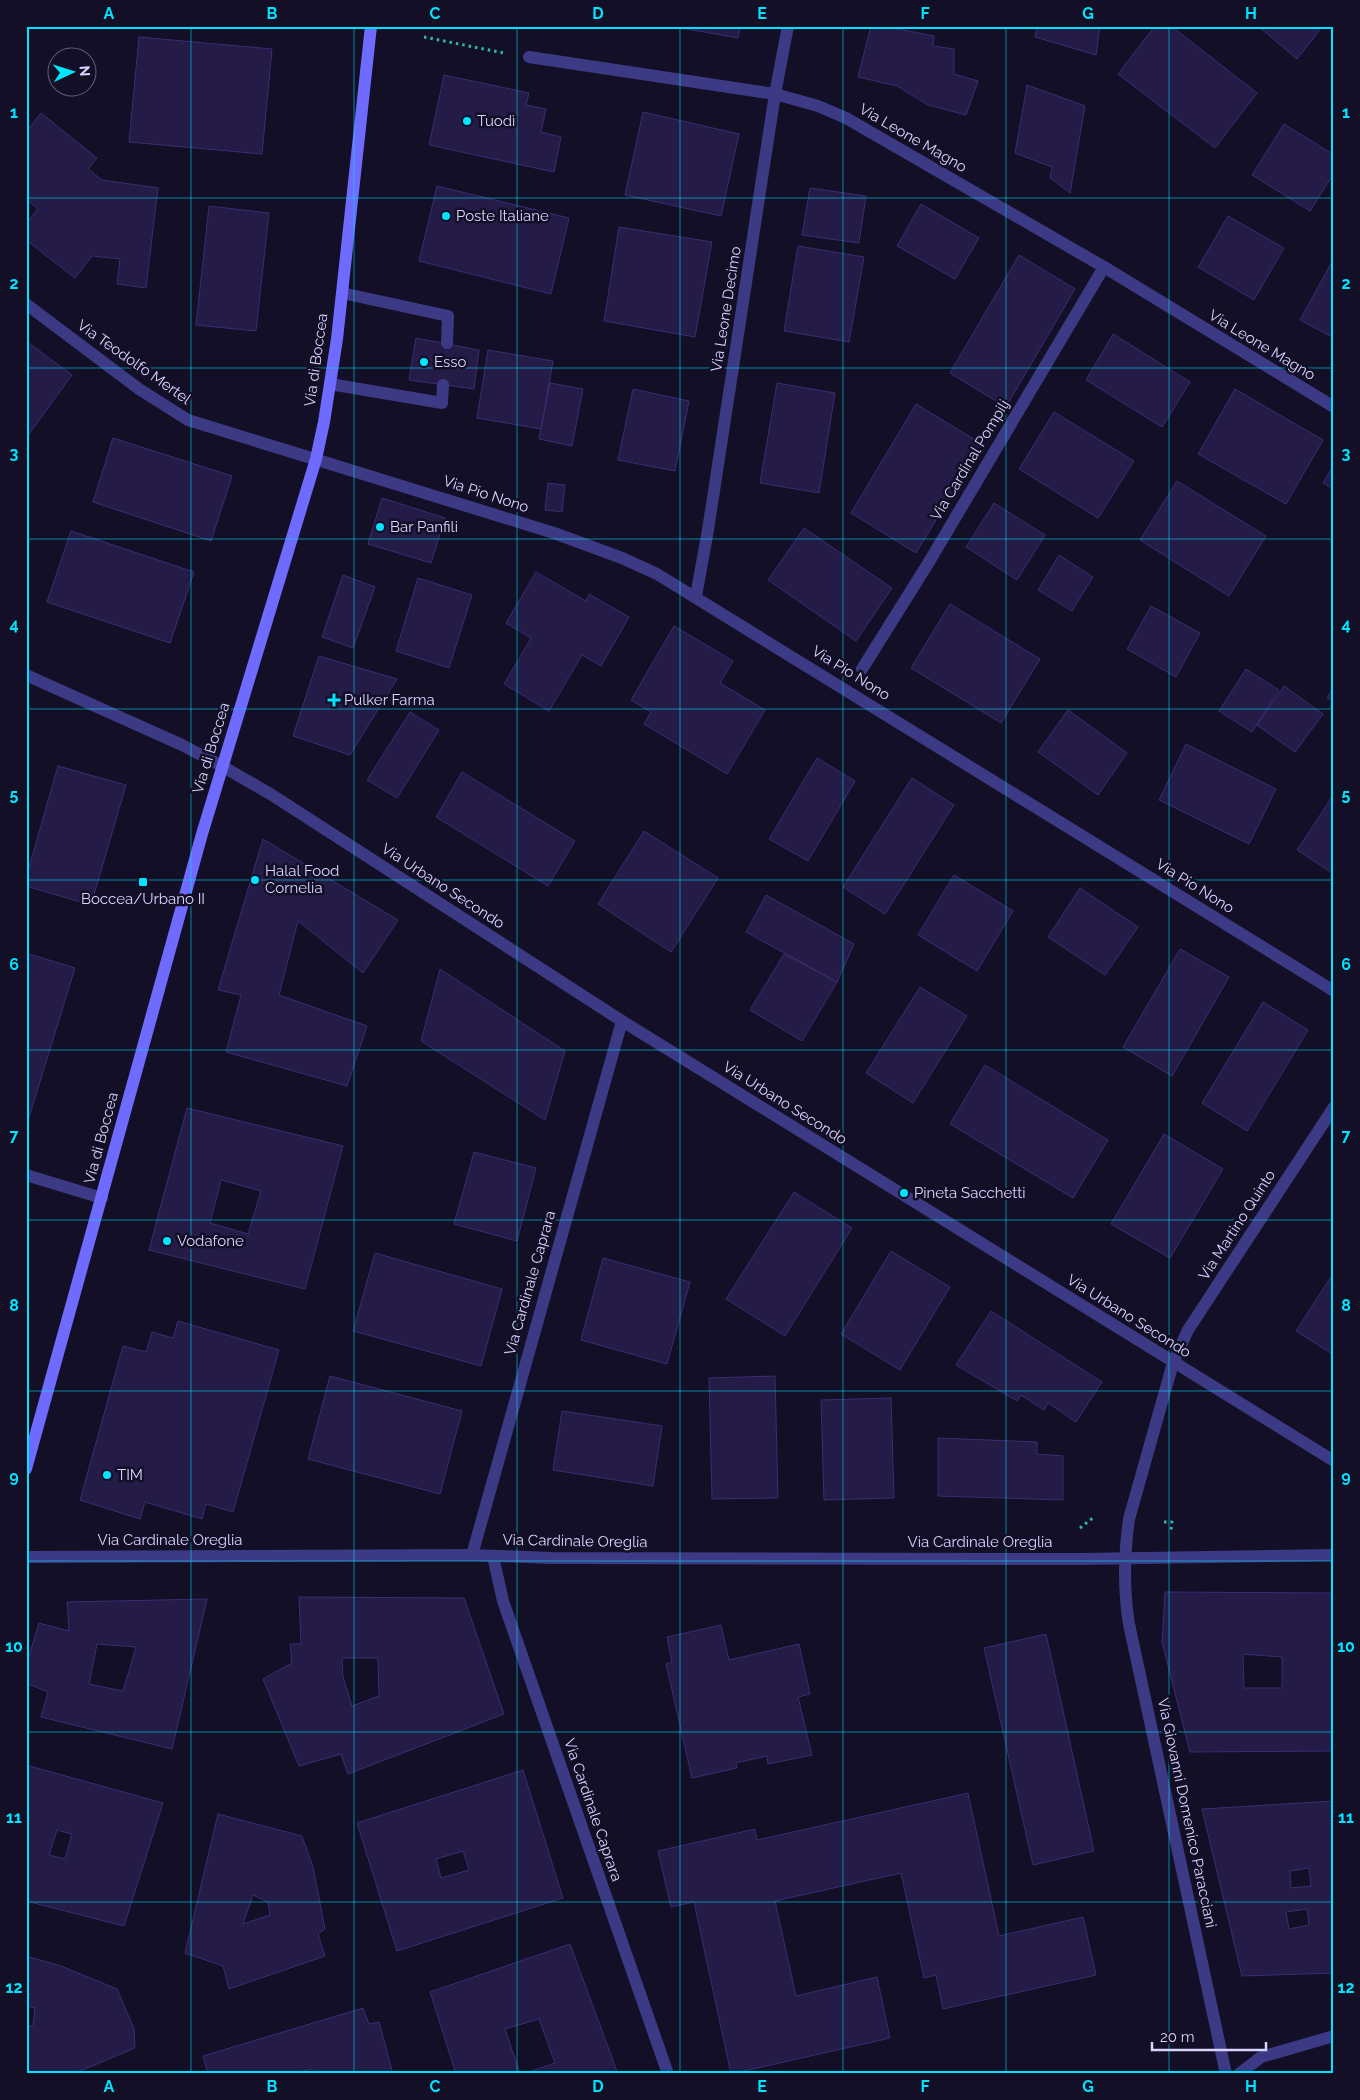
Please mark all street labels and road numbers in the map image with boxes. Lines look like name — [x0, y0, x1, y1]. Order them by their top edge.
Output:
street label: Via Leone Magno — [856, 100, 970, 176]
street label: Via Leone Decimo — [707, 245, 745, 373]
street label: Via Leone Magno — [1205, 306, 1319, 384]
street label: Via di Boccea — [301, 312, 331, 408]
street label: Via Teodolfo Mertel — [74, 316, 195, 409]
street label: Via Cardinal Pompilj — [927, 396, 1013, 524]
street label: Via Pio Nono — [441, 472, 531, 516]
street label: Via Pio Nono — [809, 642, 894, 704]
street label: Via di Boccea — [189, 700, 233, 796]
street label: Via Urbano Secondo — [378, 840, 508, 932]
street label: Via Pio Nono — [1153, 855, 1238, 917]
street label: Via Urbano Secondo — [720, 1058, 850, 1149]
street label: Via di Boccea — [80, 1090, 122, 1186]
street label: Via Martino Quinto — [1195, 1167, 1279, 1283]
street label: Via Cardinale Caprara — [501, 1209, 559, 1357]
street label: Via Urbano Secondo — [1064, 1271, 1194, 1362]
street label: Via Cardinale Oreglia — [97, 1531, 243, 1549]
street label: Via Cardinale Oreglia — [502, 1531, 648, 1551]
street label: Via Cardinale Oreglia — [907, 1533, 1053, 1551]
street label: Via Giovanni Domenico Paracciani — [1154, 1696, 1220, 1930]
street label: Via Cardinale Caprara — [560, 1736, 626, 1884]

